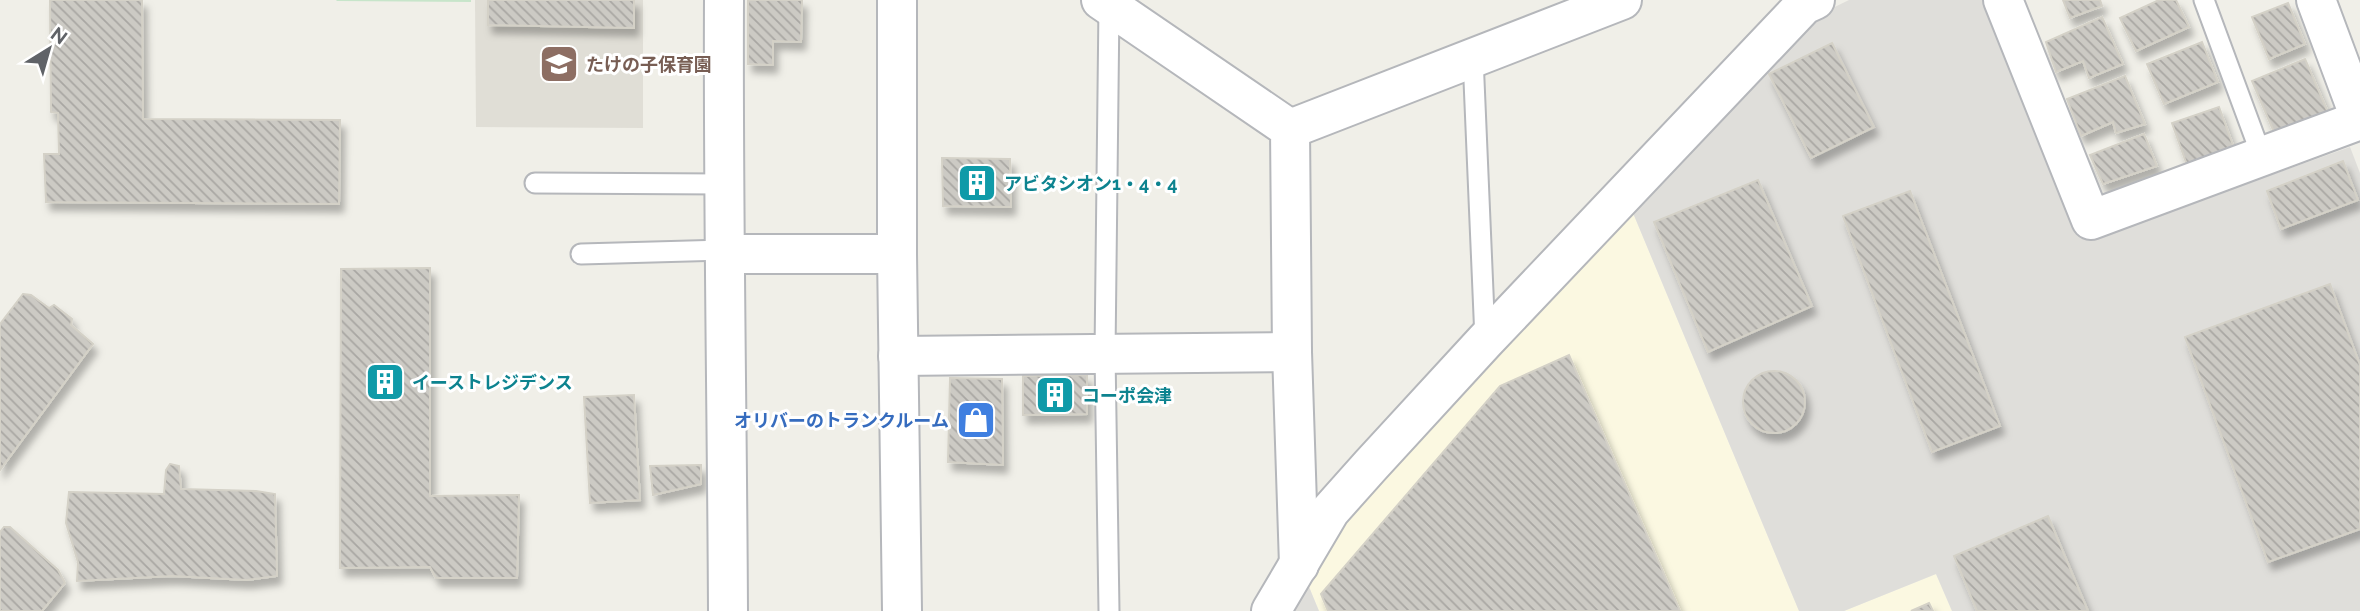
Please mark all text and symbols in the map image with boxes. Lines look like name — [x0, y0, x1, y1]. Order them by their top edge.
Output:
north arrow — [14, 14, 84, 84]
text: N — [47, 22, 72, 49]
school or university icon: たけの子保育園 — [538, 43, 580, 85]
place label: たけの子保育園 — [586, 54, 712, 75]
building icon: アビタシオン1・4・4 — [956, 162, 998, 204]
place label: アビタシオン1・4・4 — [1004, 173, 1177, 194]
building icon: イーストレジデンス — [364, 361, 406, 403]
place label: イーストレジデンス — [412, 372, 573, 393]
building icon: コーポ会津 — [1034, 374, 1076, 416]
place label: コーポ会津 — [1082, 385, 1172, 406]
shop icon: オリバーのトランクルーム — [955, 399, 997, 441]
place label: オリバーのトランクルーム — [734, 410, 949, 431]

